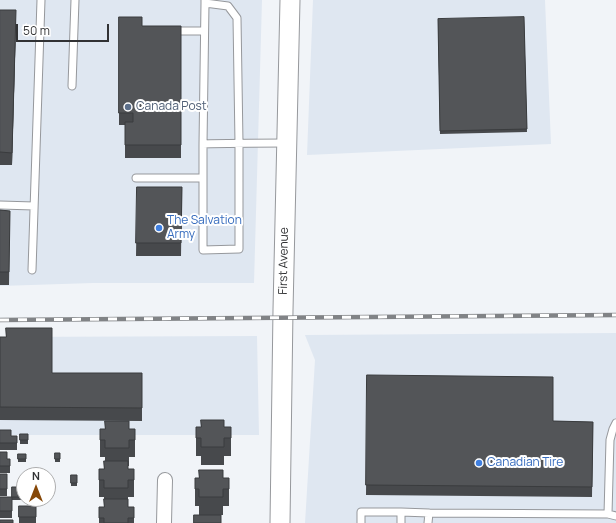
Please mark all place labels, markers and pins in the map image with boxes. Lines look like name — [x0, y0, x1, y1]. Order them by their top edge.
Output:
place label: Canada Post — [136, 100, 207, 114]
marker: Canada Post — [123, 102, 133, 112]
place label: The Salvation Army — [167, 214, 242, 242]
marker: The Salvation Army — [154, 223, 164, 233]
place label: Canadian Tire — [487, 456, 563, 470]
marker: Canadian Tire — [474, 458, 484, 468]

